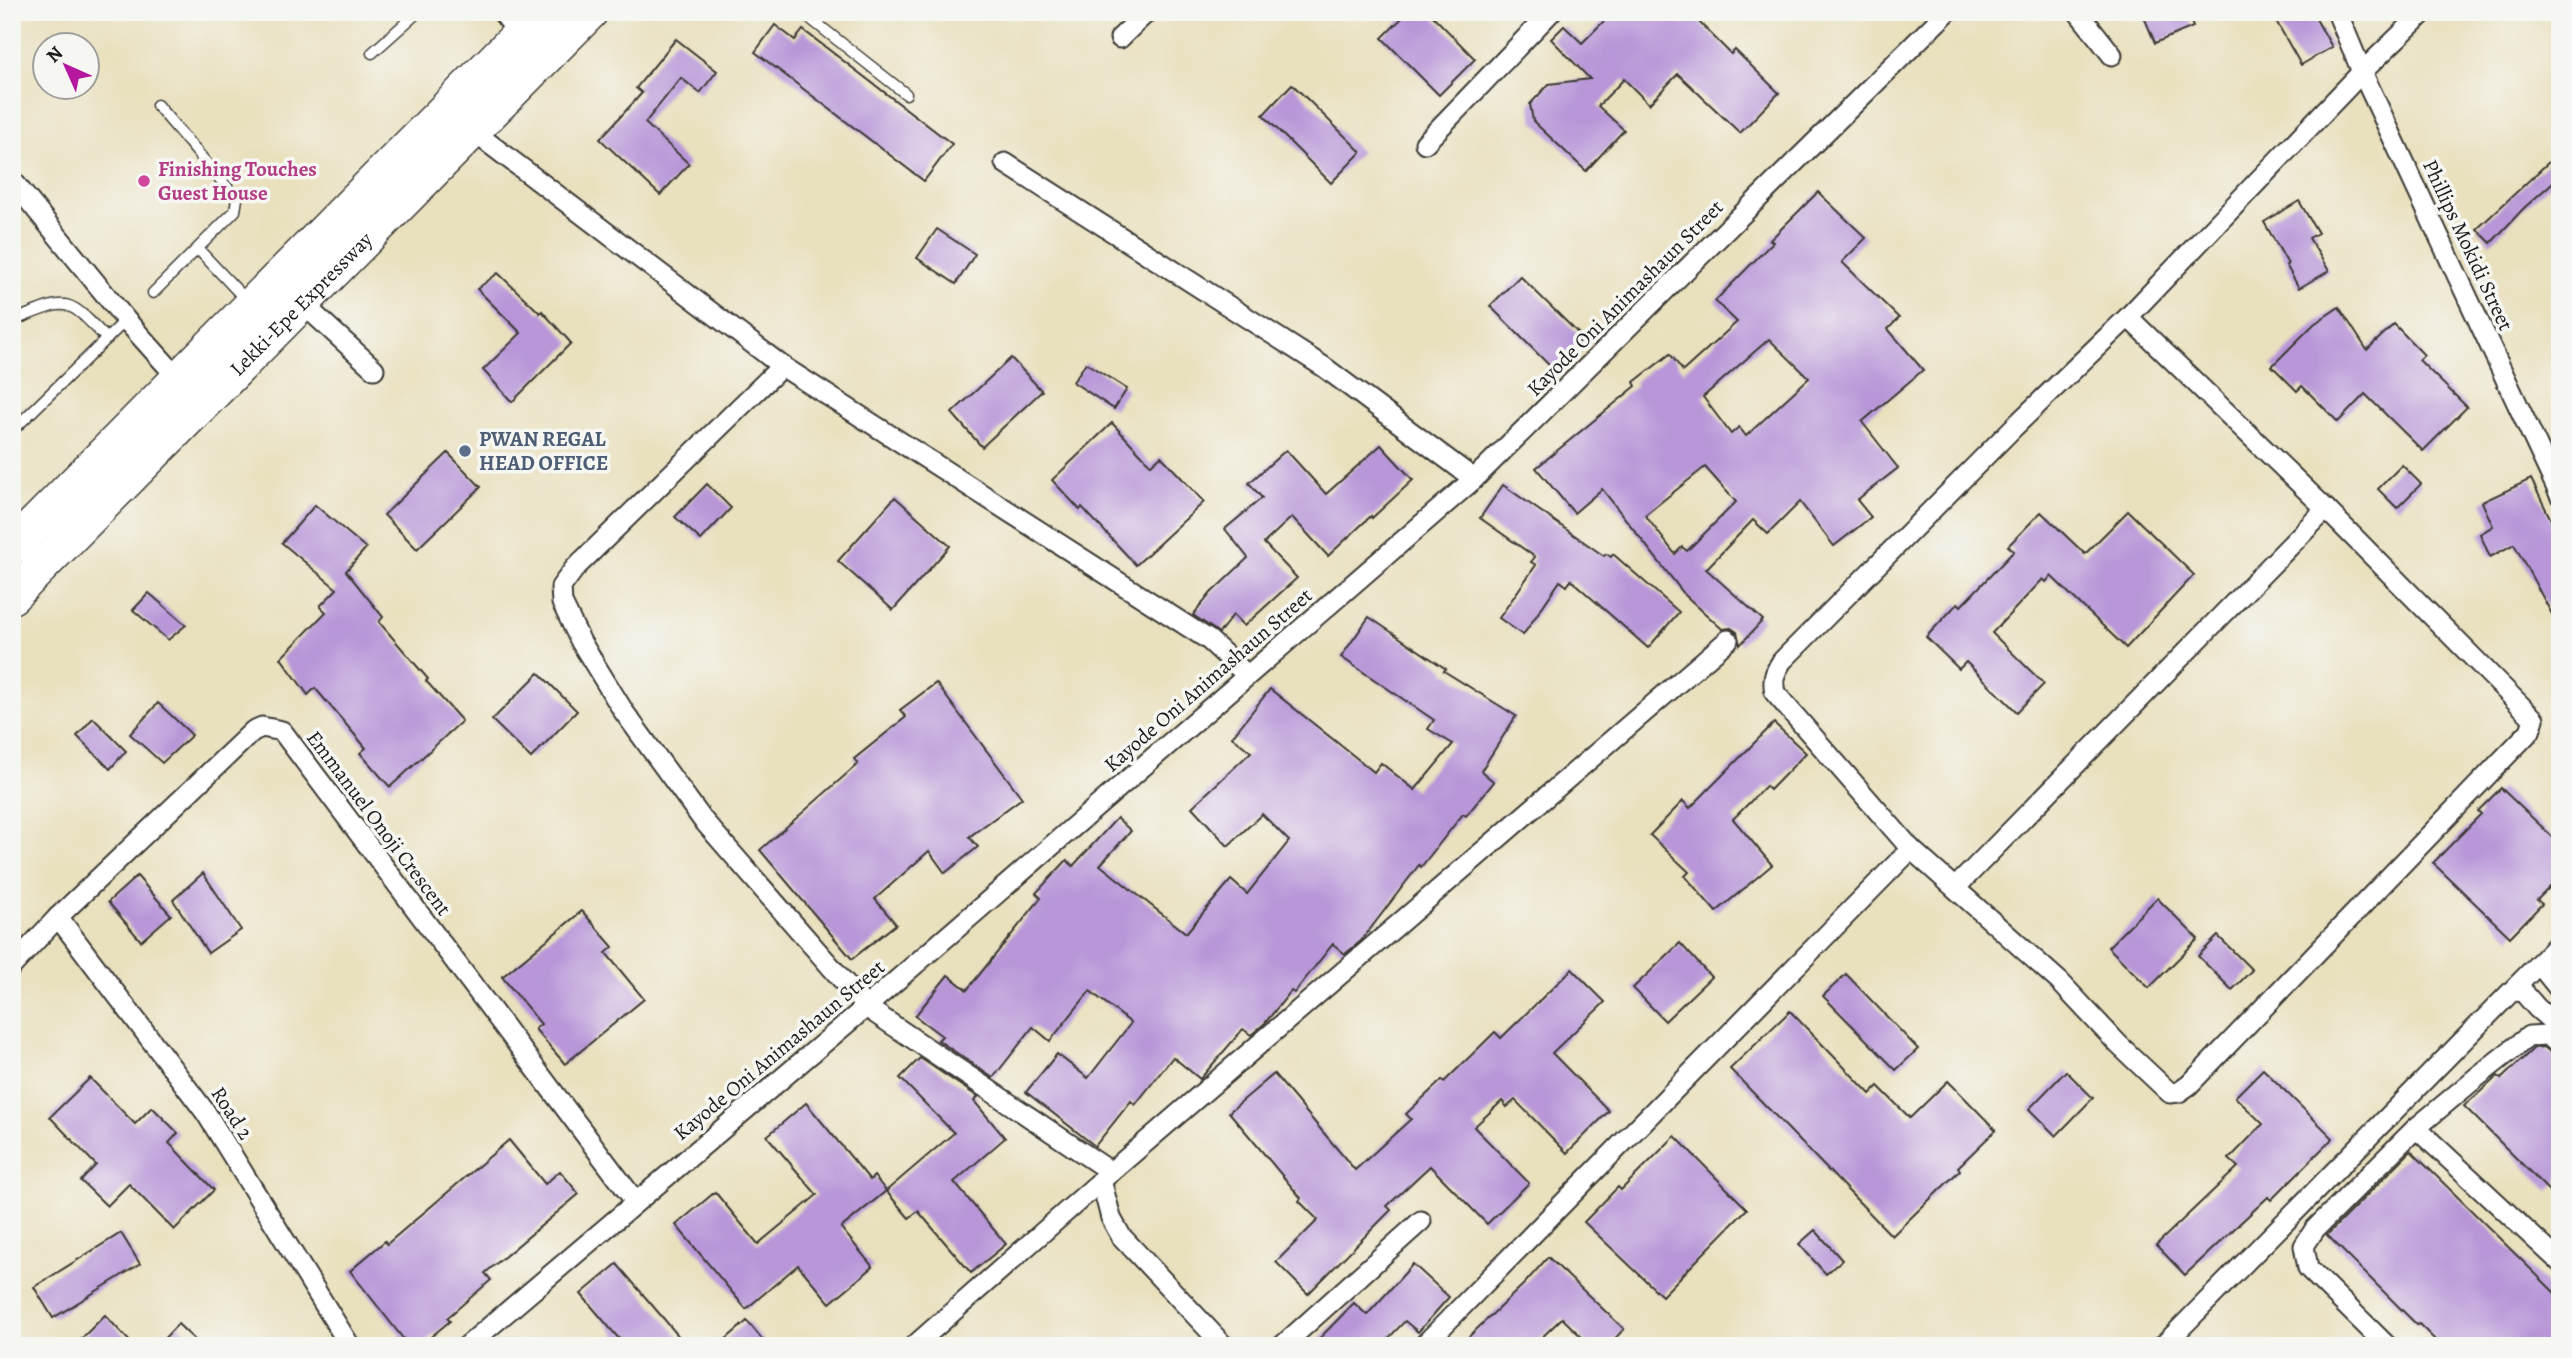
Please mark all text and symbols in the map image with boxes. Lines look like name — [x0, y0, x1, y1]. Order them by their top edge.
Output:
north arrow — [32, 32, 102, 102]
text: N — [41, 40, 69, 69]
place label: Finishing Touches Guest House — [158, 155, 317, 207]
street label: Phillips Mokidi Street — [2416, 155, 2520, 335]
marker: Finishing Touches Guest House — [136, 173, 152, 189]
street label: Kayode Oni Animashaun Street — [1521, 193, 1730, 402]
street label: Lekki-Epe Expressway — [224, 225, 379, 382]
place label: PWAN REGAL HEAD OFFICE — [479, 425, 608, 477]
marker: PWAN REGAL HEAD OFFICE — [457, 443, 473, 459]
street label: Kayode Oni Animashaun Street — [1098, 582, 1318, 778]
street label: Emmanuel Onoji Crescent — [300, 725, 458, 921]
street label: Kayode Oni Animashaun Street — [668, 953, 890, 1147]
street label: Road 2 — [205, 1081, 260, 1145]

